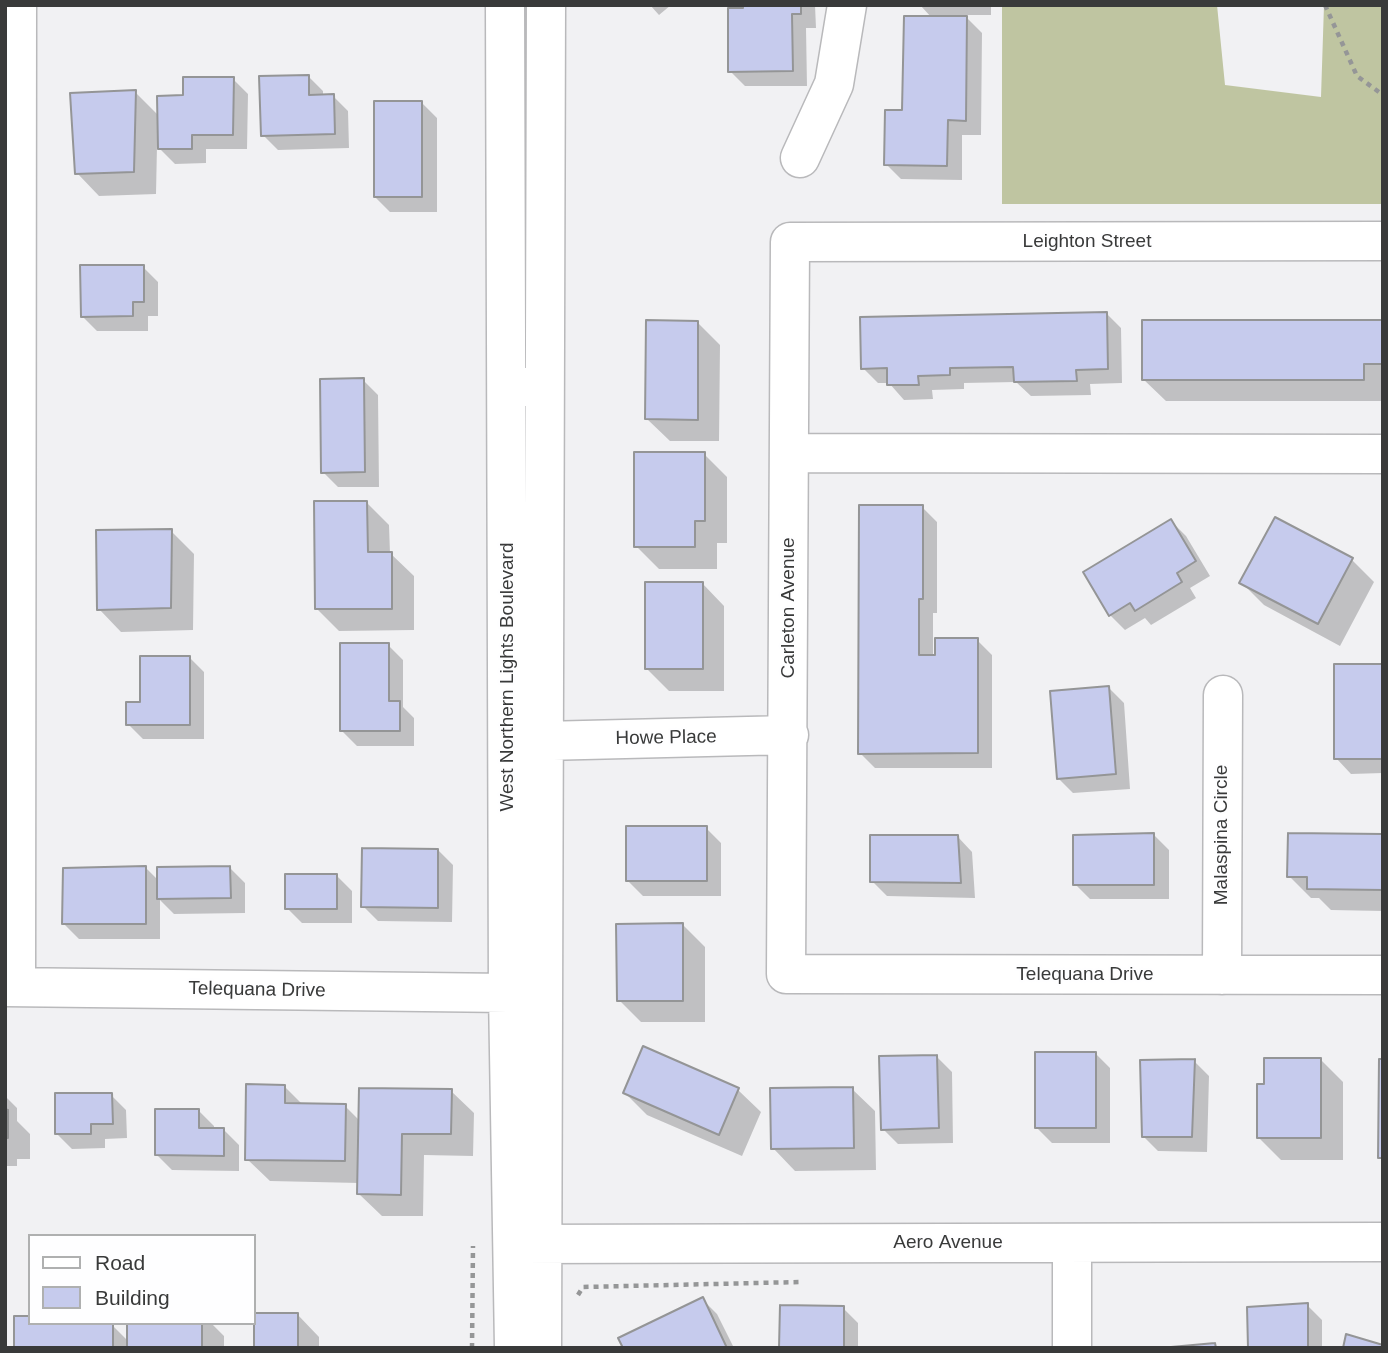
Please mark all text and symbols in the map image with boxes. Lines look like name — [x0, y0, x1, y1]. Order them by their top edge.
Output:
street label: Leighton Street — [1023, 231, 1151, 253]
street label: Carleton Avenue — [778, 537, 800, 679]
street label: West Northern Lights Boulevard — [497, 543, 519, 811]
street label: Howe Place — [615, 726, 717, 750]
street label: Malaspina Circle — [1211, 765, 1233, 905]
street label: Telequana Drive — [1016, 964, 1154, 986]
street label: Telequana Drive — [188, 977, 326, 1003]
street label: Aero Avenue — [893, 1232, 1003, 1254]
legend — [28, 1234, 256, 1325]
text: Road — [95, 1251, 145, 1274]
text: Building — [95, 1286, 170, 1309]

